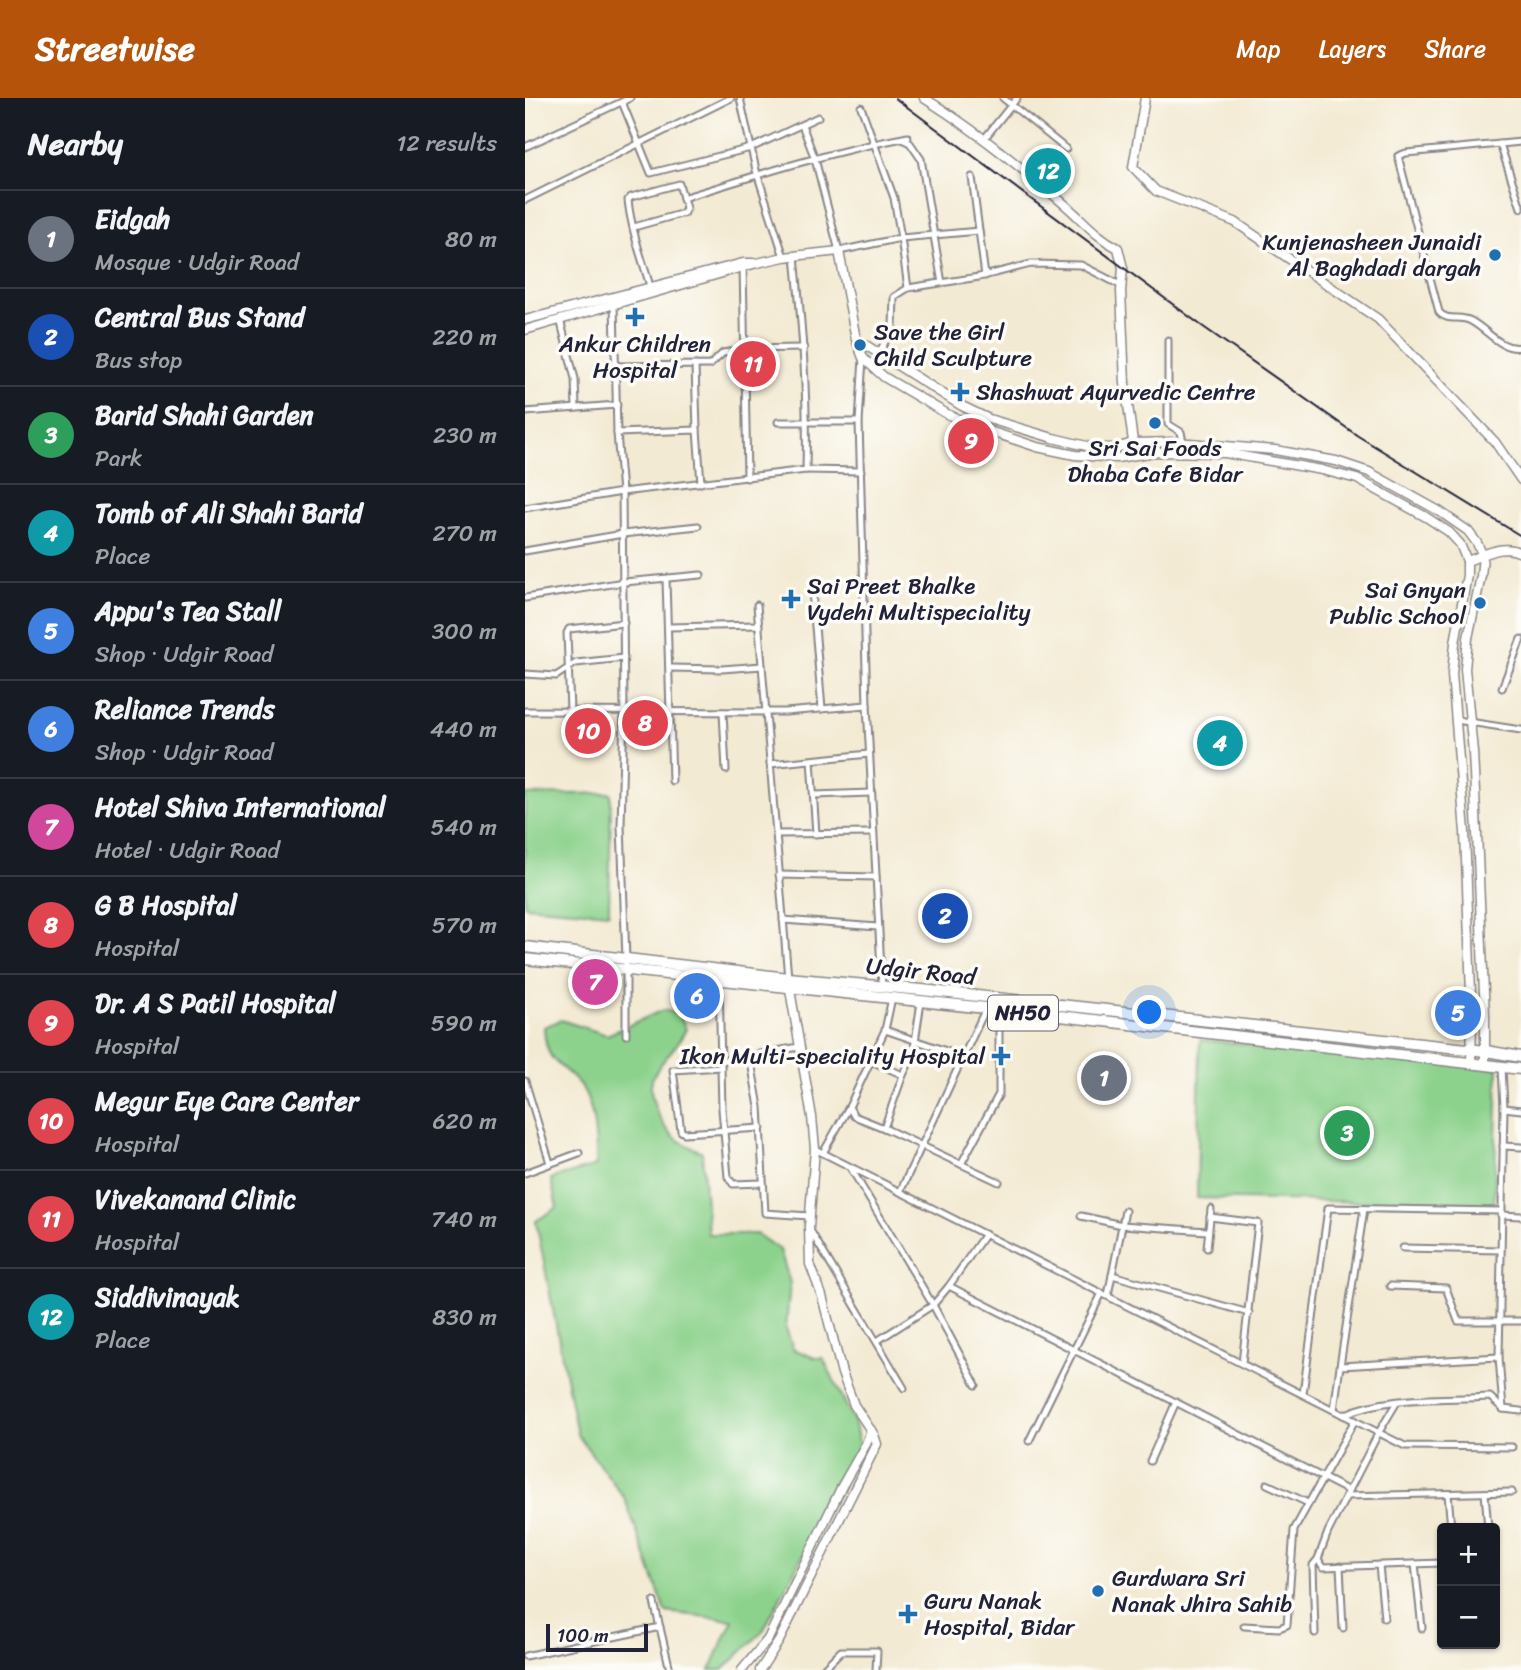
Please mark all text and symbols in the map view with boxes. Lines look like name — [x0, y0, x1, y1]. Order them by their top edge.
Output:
text: Streetwise — [35, 20, 195, 78]
text: Map — [1236, 28, 1281, 70]
text: Layers — [1319, 28, 1386, 70]
text: Share — [1424, 28, 1486, 70]
text: Nearby — [28, 117, 123, 171]
text: 12 results — [397, 123, 497, 164]
pin: 12 — [1025, 145, 1071, 197]
text: Eidgah — [95, 196, 170, 242]
text: 1 — [46, 219, 56, 260]
text: 80 m — [445, 219, 497, 260]
place label: Kunjenasheen Junaidi Al Baghdadi dargah — [1262, 222, 1482, 289]
text: Mosque · Udgir Road — [95, 242, 299, 283]
marker: Kunjenasheen Junaidi Al Baghdadi dargah — [1487, 247, 1503, 263]
text: Central Bus Stand — [95, 294, 304, 340]
marker: Ankur Children Hospital — [625, 307, 645, 327]
place label: Save the Girl Child Sculpture — [874, 312, 1032, 379]
text: 2 — [44, 317, 58, 358]
text: 220 m — [432, 317, 497, 358]
place label: Ankur Children Hospital — [558, 324, 711, 391]
marker: Save the Girl Child Sculpture — [852, 337, 868, 353]
pin: 11 — [730, 338, 776, 390]
text: Bus stop — [95, 340, 182, 381]
place label: Shashwat Ayurvedic Centre — [976, 372, 1256, 413]
marker: Shashwat Ayurvedic Centre — [950, 382, 970, 402]
text: Barid Shahi Garden — [95, 392, 313, 438]
text: 3 — [45, 415, 57, 456]
text: 230 m — [433, 415, 497, 456]
pin: 9 — [948, 415, 994, 467]
marker: Sri Sai Foods Dhaba Cafe Bidar — [1147, 415, 1163, 431]
place label: Sri Sai Foods Dhaba Cafe Bidar — [1067, 428, 1244, 495]
text: Park — [95, 438, 142, 479]
text: Tomb of Ali Shahi Barid — [95, 490, 362, 536]
text: 4 — [44, 513, 58, 554]
text: 270 m — [432, 513, 497, 554]
text: Place — [95, 536, 150, 577]
place label: Sai Preet Bhalke Vydehi Multispeciality — [807, 566, 1031, 633]
place label: Sai Gnyan Public School — [1329, 570, 1466, 637]
text: Appu's Tea Stall — [95, 588, 281, 634]
marker: Sai Preet Bhalke Vydehi Multispeciality — [781, 589, 801, 609]
marker: Sai Gnyan Public School — [1472, 595, 1488, 611]
text: 5 — [44, 611, 58, 652]
text: 300 m — [432, 611, 497, 652]
text: Shop · Udgir Road — [95, 634, 273, 675]
text: Reliance Trends — [95, 686, 275, 732]
pin: 8 — [622, 697, 668, 749]
pin: 10 — [565, 705, 611, 757]
text: 6 — [44, 709, 58, 750]
text: 440 m — [430, 709, 497, 750]
pin: 4 — [1197, 717, 1243, 769]
text: Shop · Udgir Road — [95, 732, 273, 773]
text: Hotel Shiva International — [95, 784, 386, 830]
text: 7 — [44, 807, 58, 848]
text: 540 m — [430, 807, 497, 848]
text: Hotel · Udgir Road — [95, 830, 280, 871]
text: G B Hospital — [95, 882, 237, 928]
pin: 2 — [922, 890, 968, 942]
text: 8 — [44, 905, 58, 946]
text: 570 m — [432, 905, 497, 946]
text: Hospital — [95, 928, 179, 969]
street label: Udgir Road — [864, 945, 980, 998]
pin: 7 — [572, 956, 618, 1008]
pin: 6 — [674, 970, 720, 1022]
text: Dr. A S Patil Hospital — [95, 980, 336, 1026]
pin: 5 — [1435, 987, 1481, 1039]
your location — [1132, 995, 1166, 1029]
road number: NH50 — [988, 996, 1058, 1030]
text: 9 — [44, 1003, 58, 1044]
text: 590 m — [431, 1003, 497, 1044]
text: Hospital — [95, 1026, 179, 1067]
place label: Ikon Multi-speciality Hospital — [679, 1036, 985, 1077]
marker: Ikon Multi-speciality Hospital — [991, 1046, 1011, 1066]
pin: 1 — [1081, 1052, 1127, 1104]
text: Megur Eye Care Center — [95, 1078, 358, 1124]
text: 10 — [39, 1101, 63, 1142]
text: 620 m — [432, 1101, 497, 1142]
pin: 3 — [1324, 1107, 1370, 1159]
text: Hospital — [95, 1124, 179, 1165]
text: Vivekanand Clinic — [95, 1176, 297, 1222]
text: 11 — [41, 1199, 61, 1240]
text: 740 m — [431, 1199, 497, 1240]
text: Hospital — [95, 1222, 179, 1263]
text: Siddivinayak — [95, 1274, 240, 1320]
text: 12 — [39, 1297, 63, 1338]
text: 830 m — [432, 1297, 497, 1338]
text: Place — [95, 1320, 150, 1361]
map controls — [1437, 1523, 1500, 1649]
button: + — [1437, 1523, 1500, 1586]
place label: Gurdwara Sri Nanak Jhira Sahib — [1112, 1558, 1292, 1625]
place label: Guru Nanak Hospital, Bidar — [924, 1581, 1076, 1648]
marker: Gurdwara Sri Nanak Jhira Sahib — [1090, 1583, 1106, 1599]
button: − — [1437, 1586, 1500, 1649]
marker: Guru Nanak Hospital, Bidar — [898, 1604, 918, 1624]
text: 100 m — [557, 1619, 609, 1652]
scale bar — [546, 1621, 647, 1653]

